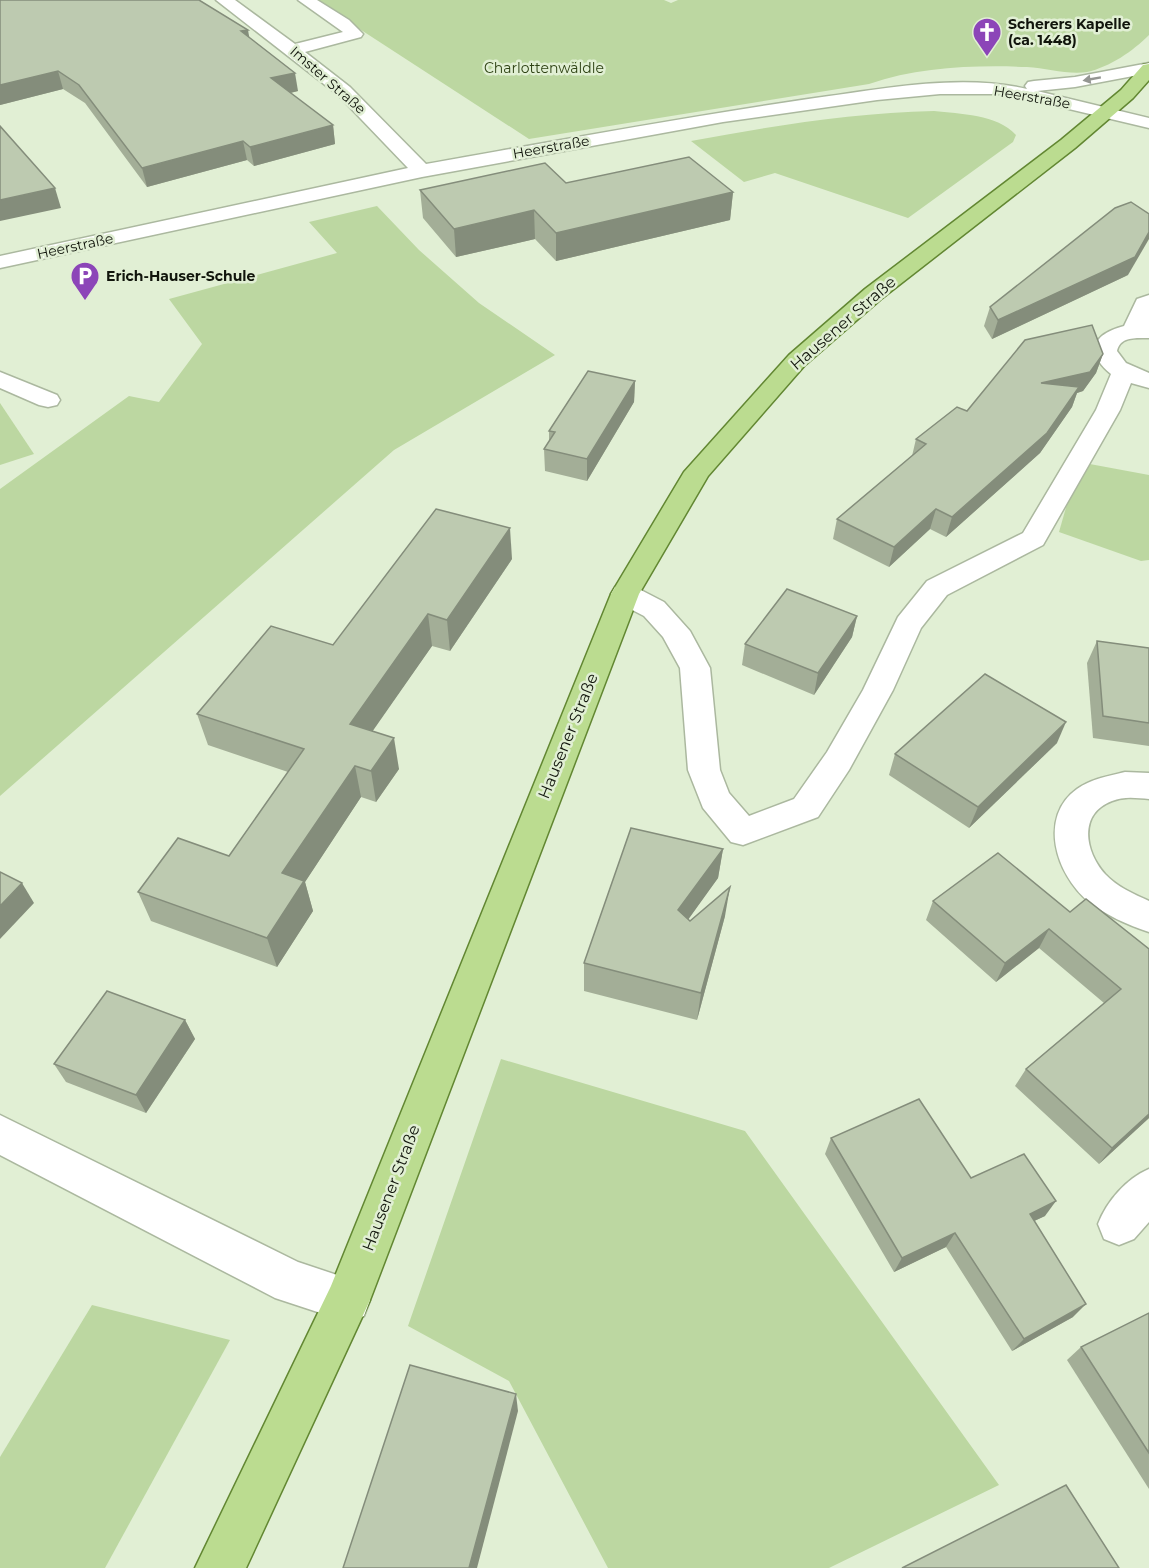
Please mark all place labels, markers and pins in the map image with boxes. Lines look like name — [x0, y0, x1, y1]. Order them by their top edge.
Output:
place label: Scherers Kapelle (ca. 1448) — [1008, 15, 1131, 49]
church icon: Scherers Kapelle (ca. 1448) — [971, 16, 1003, 58]
parking icon: Erich-Hauser-Schule — [69, 260, 101, 302]
place label: Erich-Hauser-Schule — [106, 267, 256, 285]

